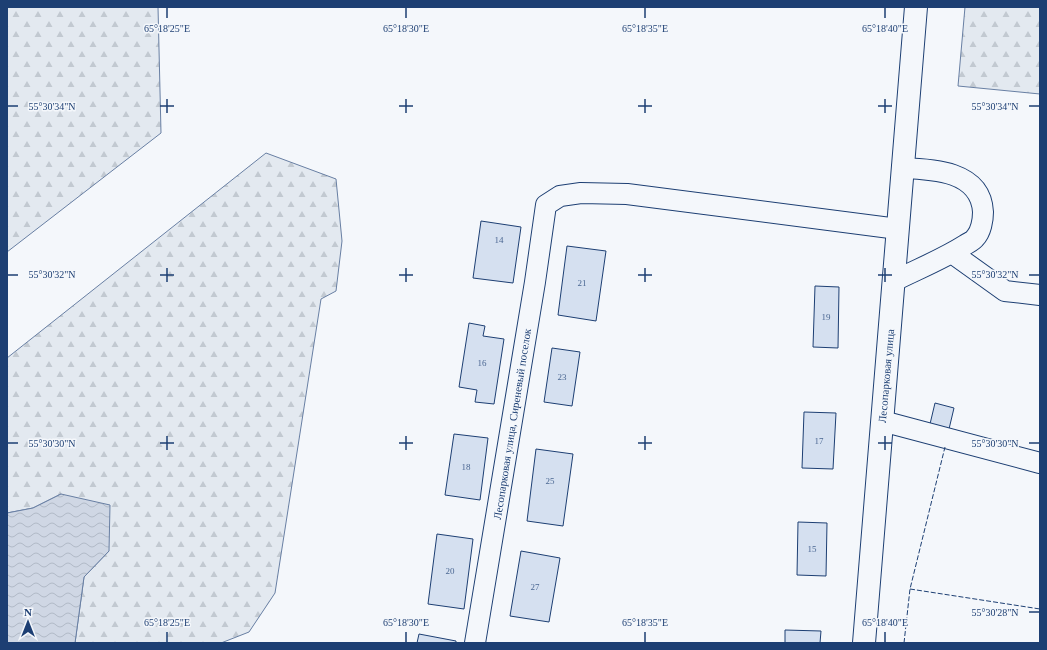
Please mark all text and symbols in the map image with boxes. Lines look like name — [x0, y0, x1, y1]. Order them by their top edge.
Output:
text: 65°18'25"E — [144, 23, 190, 34]
text: 65°18'30"E — [383, 23, 429, 34]
text: 65°18'35"E — [622, 23, 668, 34]
text: 65°18'40"E — [862, 23, 908, 34]
text: 55°30'34"N — [28, 101, 76, 112]
text: 55°30'34"N — [971, 101, 1019, 112]
house number: 14 — [495, 235, 504, 245]
text: 55°30'32"N — [28, 269, 76, 280]
text: 55°30'32"N — [971, 269, 1019, 280]
house number: 21 — [578, 278, 587, 288]
house number: 19 — [822, 312, 831, 322]
street label: Лесопарковая улица, Сиреневый поселок — [491, 327, 533, 520]
street label: Лесопарковая улица — [876, 328, 896, 424]
house number: 16 — [478, 358, 487, 368]
house number: 23 — [558, 372, 567, 382]
house number: 17 — [815, 436, 824, 446]
text: 55°30'30"N — [28, 438, 76, 449]
text: 55°30'30"N — [971, 438, 1019, 449]
house number: 18 — [462, 462, 471, 472]
house number: 25 — [546, 476, 555, 486]
house number: 15 — [808, 544, 817, 554]
house number: 20 — [446, 566, 455, 576]
house number: 27 — [531, 582, 540, 592]
north arrow — [8, 602, 48, 642]
text: N — [24, 606, 32, 618]
text: 55°30'28"N — [971, 607, 1019, 618]
text: 65°18'25"E — [144, 617, 190, 628]
text: 65°18'30"E — [383, 617, 429, 628]
text: 65°18'35"E — [622, 617, 668, 628]
text: 65°18'40"E — [862, 617, 908, 628]

